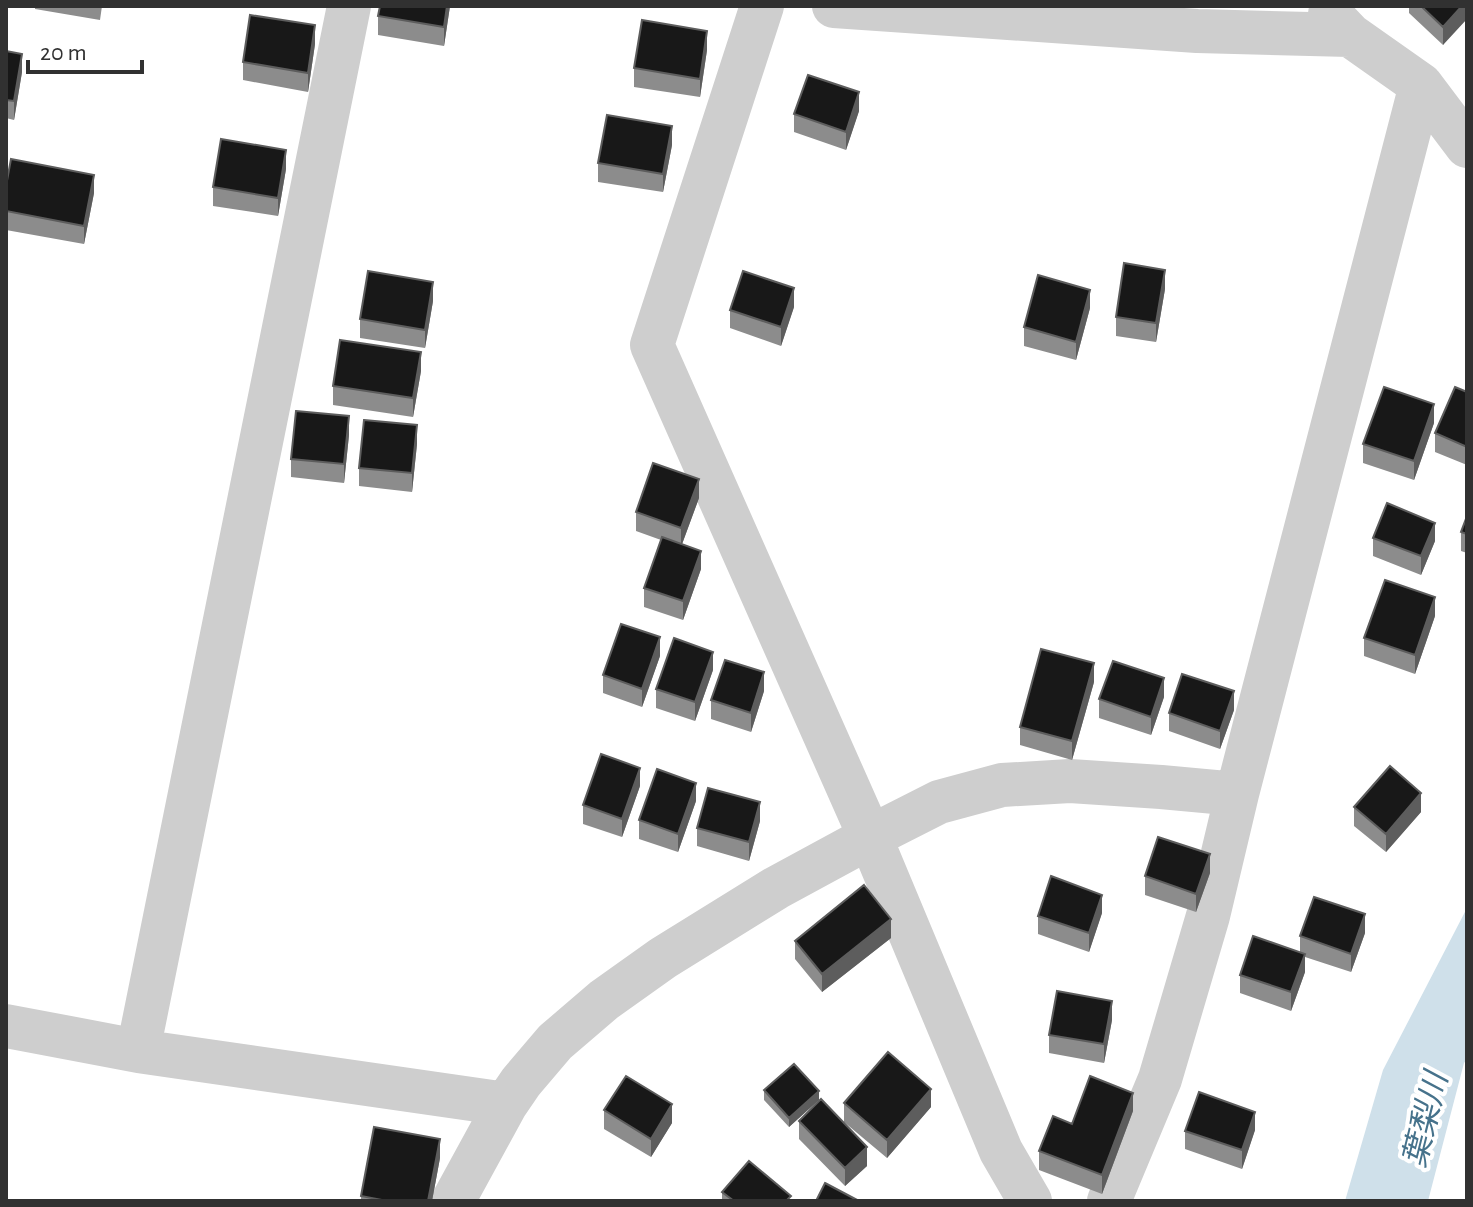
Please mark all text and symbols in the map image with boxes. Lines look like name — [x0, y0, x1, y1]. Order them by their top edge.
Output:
scale bar — [28, 24, 142, 74]
text: 20 m — [40, 41, 87, 65]
water label: 葉梨川 — [1398, 1066, 1454, 1170]

